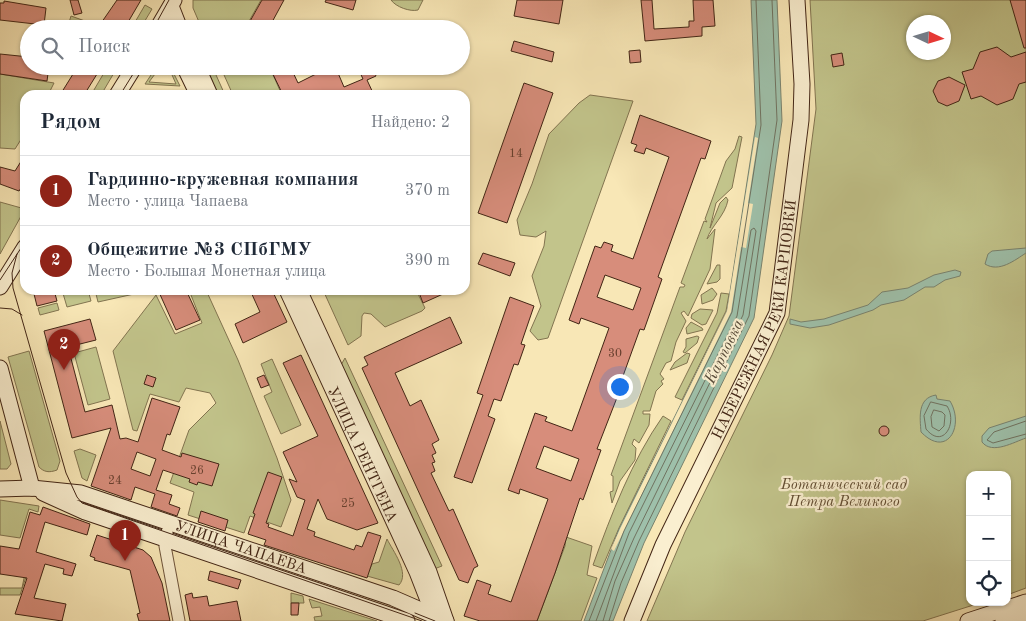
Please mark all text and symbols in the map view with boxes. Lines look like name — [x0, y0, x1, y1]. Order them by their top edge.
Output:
north arrow — [906, 15, 951, 60]
search box — [20, 20, 470, 75]
icon: search — [38, 34, 66, 62]
text: Поиск — [78, 38, 130, 57]
text: Рядом — [40, 112, 101, 133]
text: Найдено: 2 — [371, 115, 450, 131]
house number: 14 — [509, 148, 523, 160]
text: Гардинно-кружевная компания — [87, 171, 359, 190]
text: 1 — [51, 183, 61, 199]
text: 370 m — [405, 183, 450, 199]
text: Место · улица Чапаева — [87, 194, 248, 210]
street label: НАБЕРЕЖНАЯ РЕКИ КАРПОВКИ — [710, 199, 800, 442]
text: Общежитие №3 СПбГМУ — [87, 241, 312, 260]
text: 2 — [51, 253, 61, 269]
text: 390 m — [405, 253, 450, 269]
text: Место · Большая Монетная улица — [87, 264, 326, 280]
water label: Карповка — [702, 317, 747, 387]
pin: 2 — [48, 329, 80, 370]
house number: 30 — [608, 348, 622, 360]
your location — [607, 374, 633, 400]
street label: УЛИЦА РЕНТГЕНА — [324, 385, 399, 526]
house number: 26 — [190, 465, 204, 477]
map controls — [966, 471, 1011, 606]
button: + — [966, 471, 1011, 516]
house number: 24 — [108, 475, 122, 487]
park label: Ботанический сад Петра Великого — [780, 478, 908, 510]
house number: 25 — [341, 497, 355, 510]
button: − — [966, 516, 1011, 561]
street label: УЛИЦА ЧАПАЕВА — [172, 519, 309, 578]
pin: 1 — [109, 520, 141, 561]
button: locate — [966, 561, 1011, 606]

